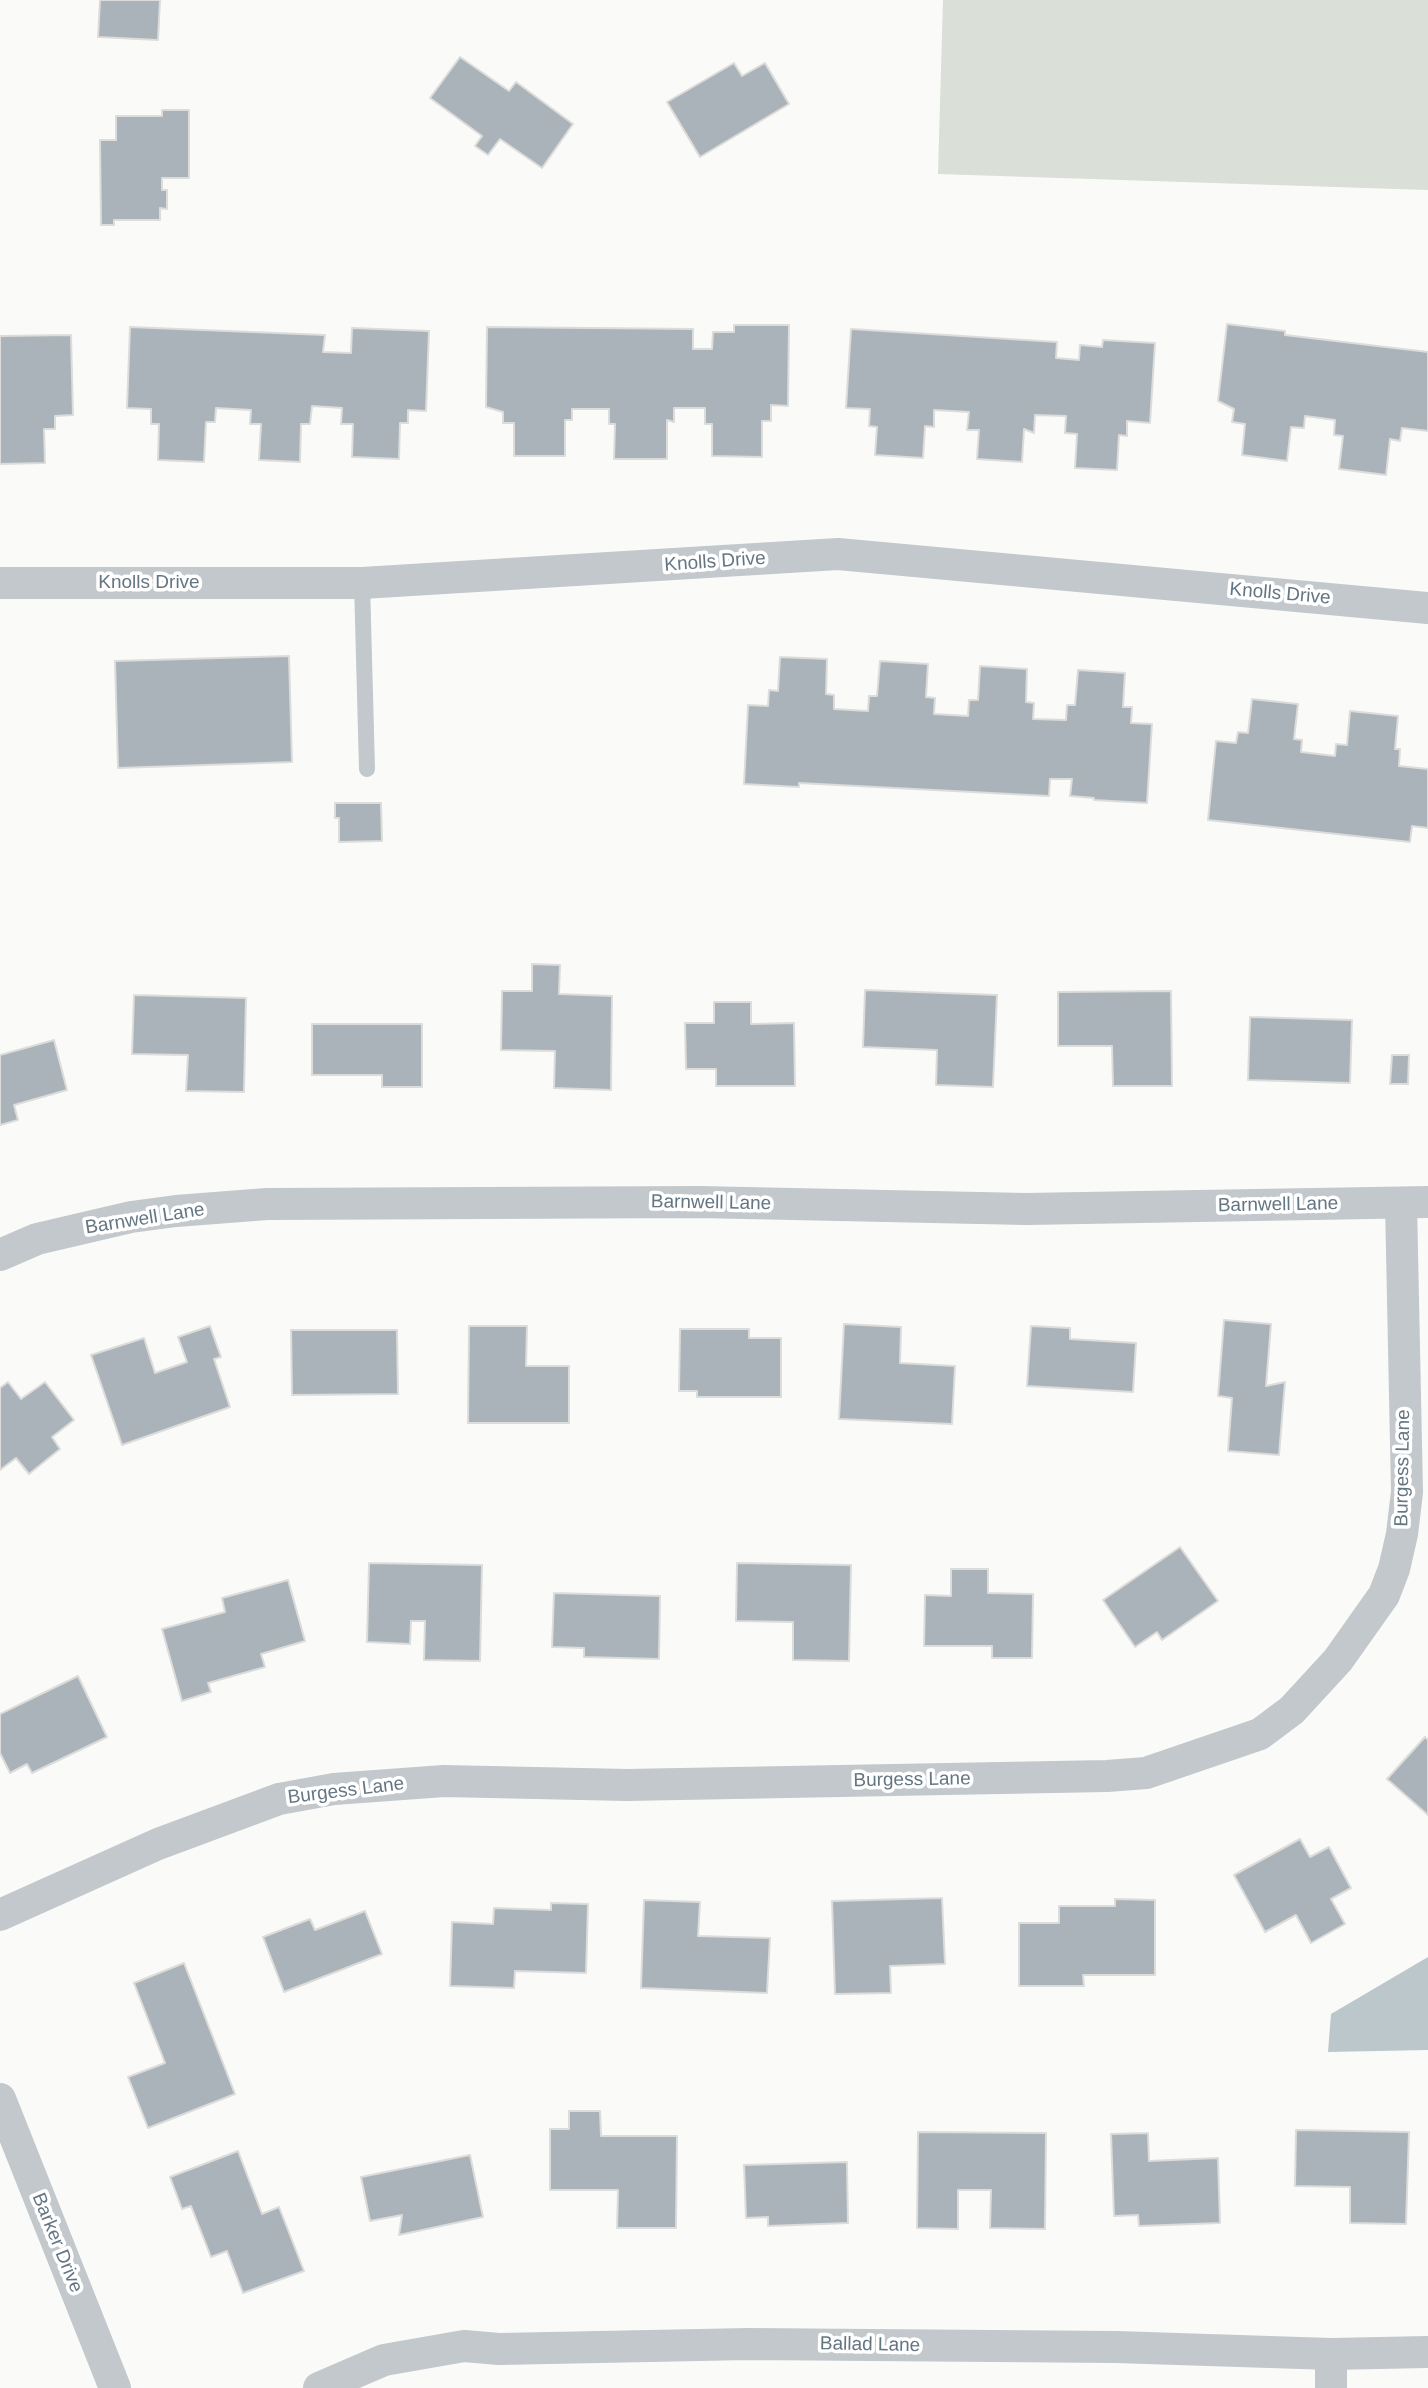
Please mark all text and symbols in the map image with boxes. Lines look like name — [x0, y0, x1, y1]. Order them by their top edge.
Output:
street label: Knolls Drive — [664, 547, 766, 577]
street label: Knolls Drive — [98, 572, 200, 594]
street label: Knolls Drive — [1229, 578, 1331, 610]
street label: Barnwell Lane — [651, 1191, 771, 1215]
street label: Barnwell Lane — [1218, 1193, 1338, 1217]
street label: Barnwell Lane — [84, 1198, 206, 1240]
street label: Burgess Lane — [1391, 1409, 1415, 1527]
street label: Burgess Lane — [853, 1768, 971, 1792]
street label: Burgess Lane — [286, 1773, 406, 1809]
street label: Barker Drive — [27, 2190, 87, 2296]
street label: Ballad Lane — [820, 2333, 920, 2357]

